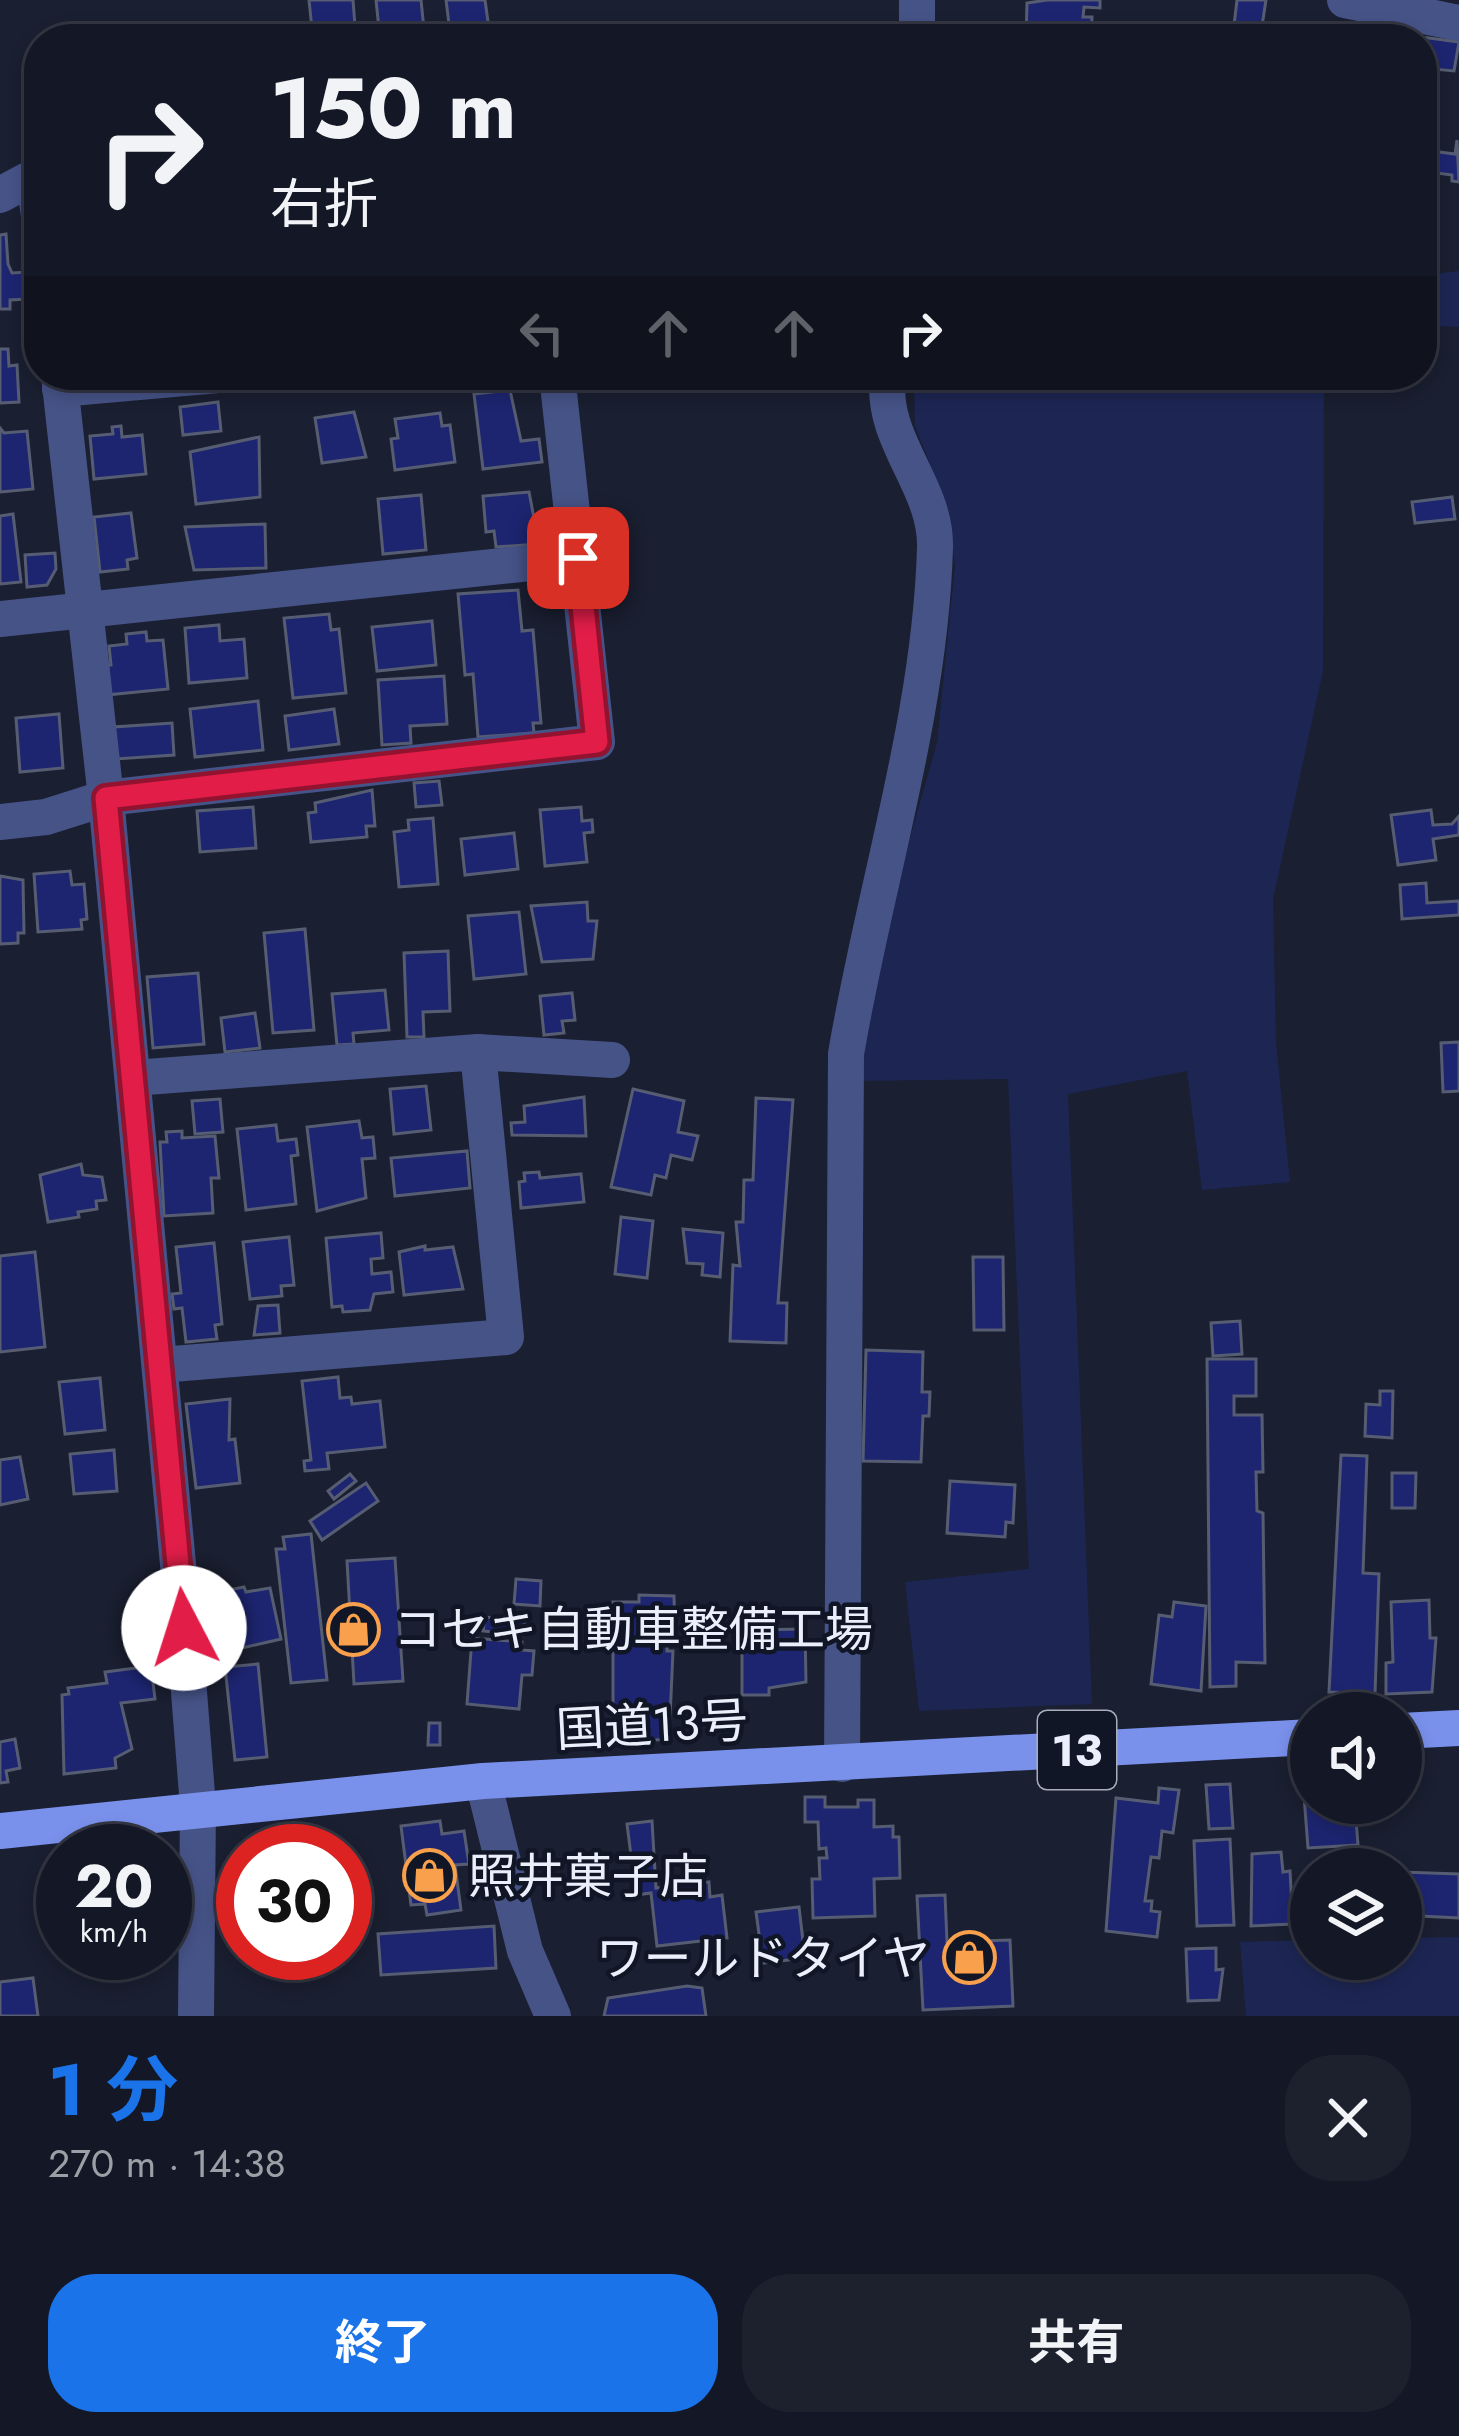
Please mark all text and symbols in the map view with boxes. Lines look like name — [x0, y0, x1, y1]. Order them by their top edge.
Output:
text: 150 m — [270, 48, 517, 170]
icon: right — [72, 72, 228, 228]
text: 右折 — [270, 165, 378, 243]
icon: left — [509, 300, 575, 366]
icon: ahead — [635, 300, 701, 366]
icon: ahead — [761, 300, 827, 366]
icon: right — [887, 300, 953, 366]
pin — [527, 507, 629, 609]
icon: arrive — [545, 525, 611, 591]
position arrow — [121, 1565, 247, 1691]
place label: コセキ自動車整備工場 — [393, 1595, 873, 1664]
shop icon: コセキ自動車整備工場 — [326, 1601, 382, 1657]
street label: 国道13号 — [554, 1686, 750, 1764]
map controls — [1290, 1692, 1422, 1980]
button: sound — [1290, 1692, 1422, 1824]
road number: 13 — [1038, 1711, 1116, 1789]
speed limit sign: 30 — [216, 1824, 372, 1980]
place label: 照井菓子店 — [468, 1842, 708, 1911]
text: 20 — [74, 1843, 154, 1930]
shop icon: 照井菓子店 — [401, 1848, 457, 1904]
button: layers — [1290, 1848, 1422, 1980]
text: km/h — [80, 1910, 148, 1953]
place label: ワールドタイヤ — [595, 1924, 930, 1993]
shop icon: ワールドタイヤ — [941, 1930, 997, 1986]
text: 1 分 — [48, 2038, 178, 2142]
button: close — [1285, 2055, 1411, 2181]
text: 270 m · 14:38 — [48, 2135, 286, 2192]
button: 終了 — [48, 2274, 718, 2412]
button: 共有 — [742, 2274, 1411, 2412]

